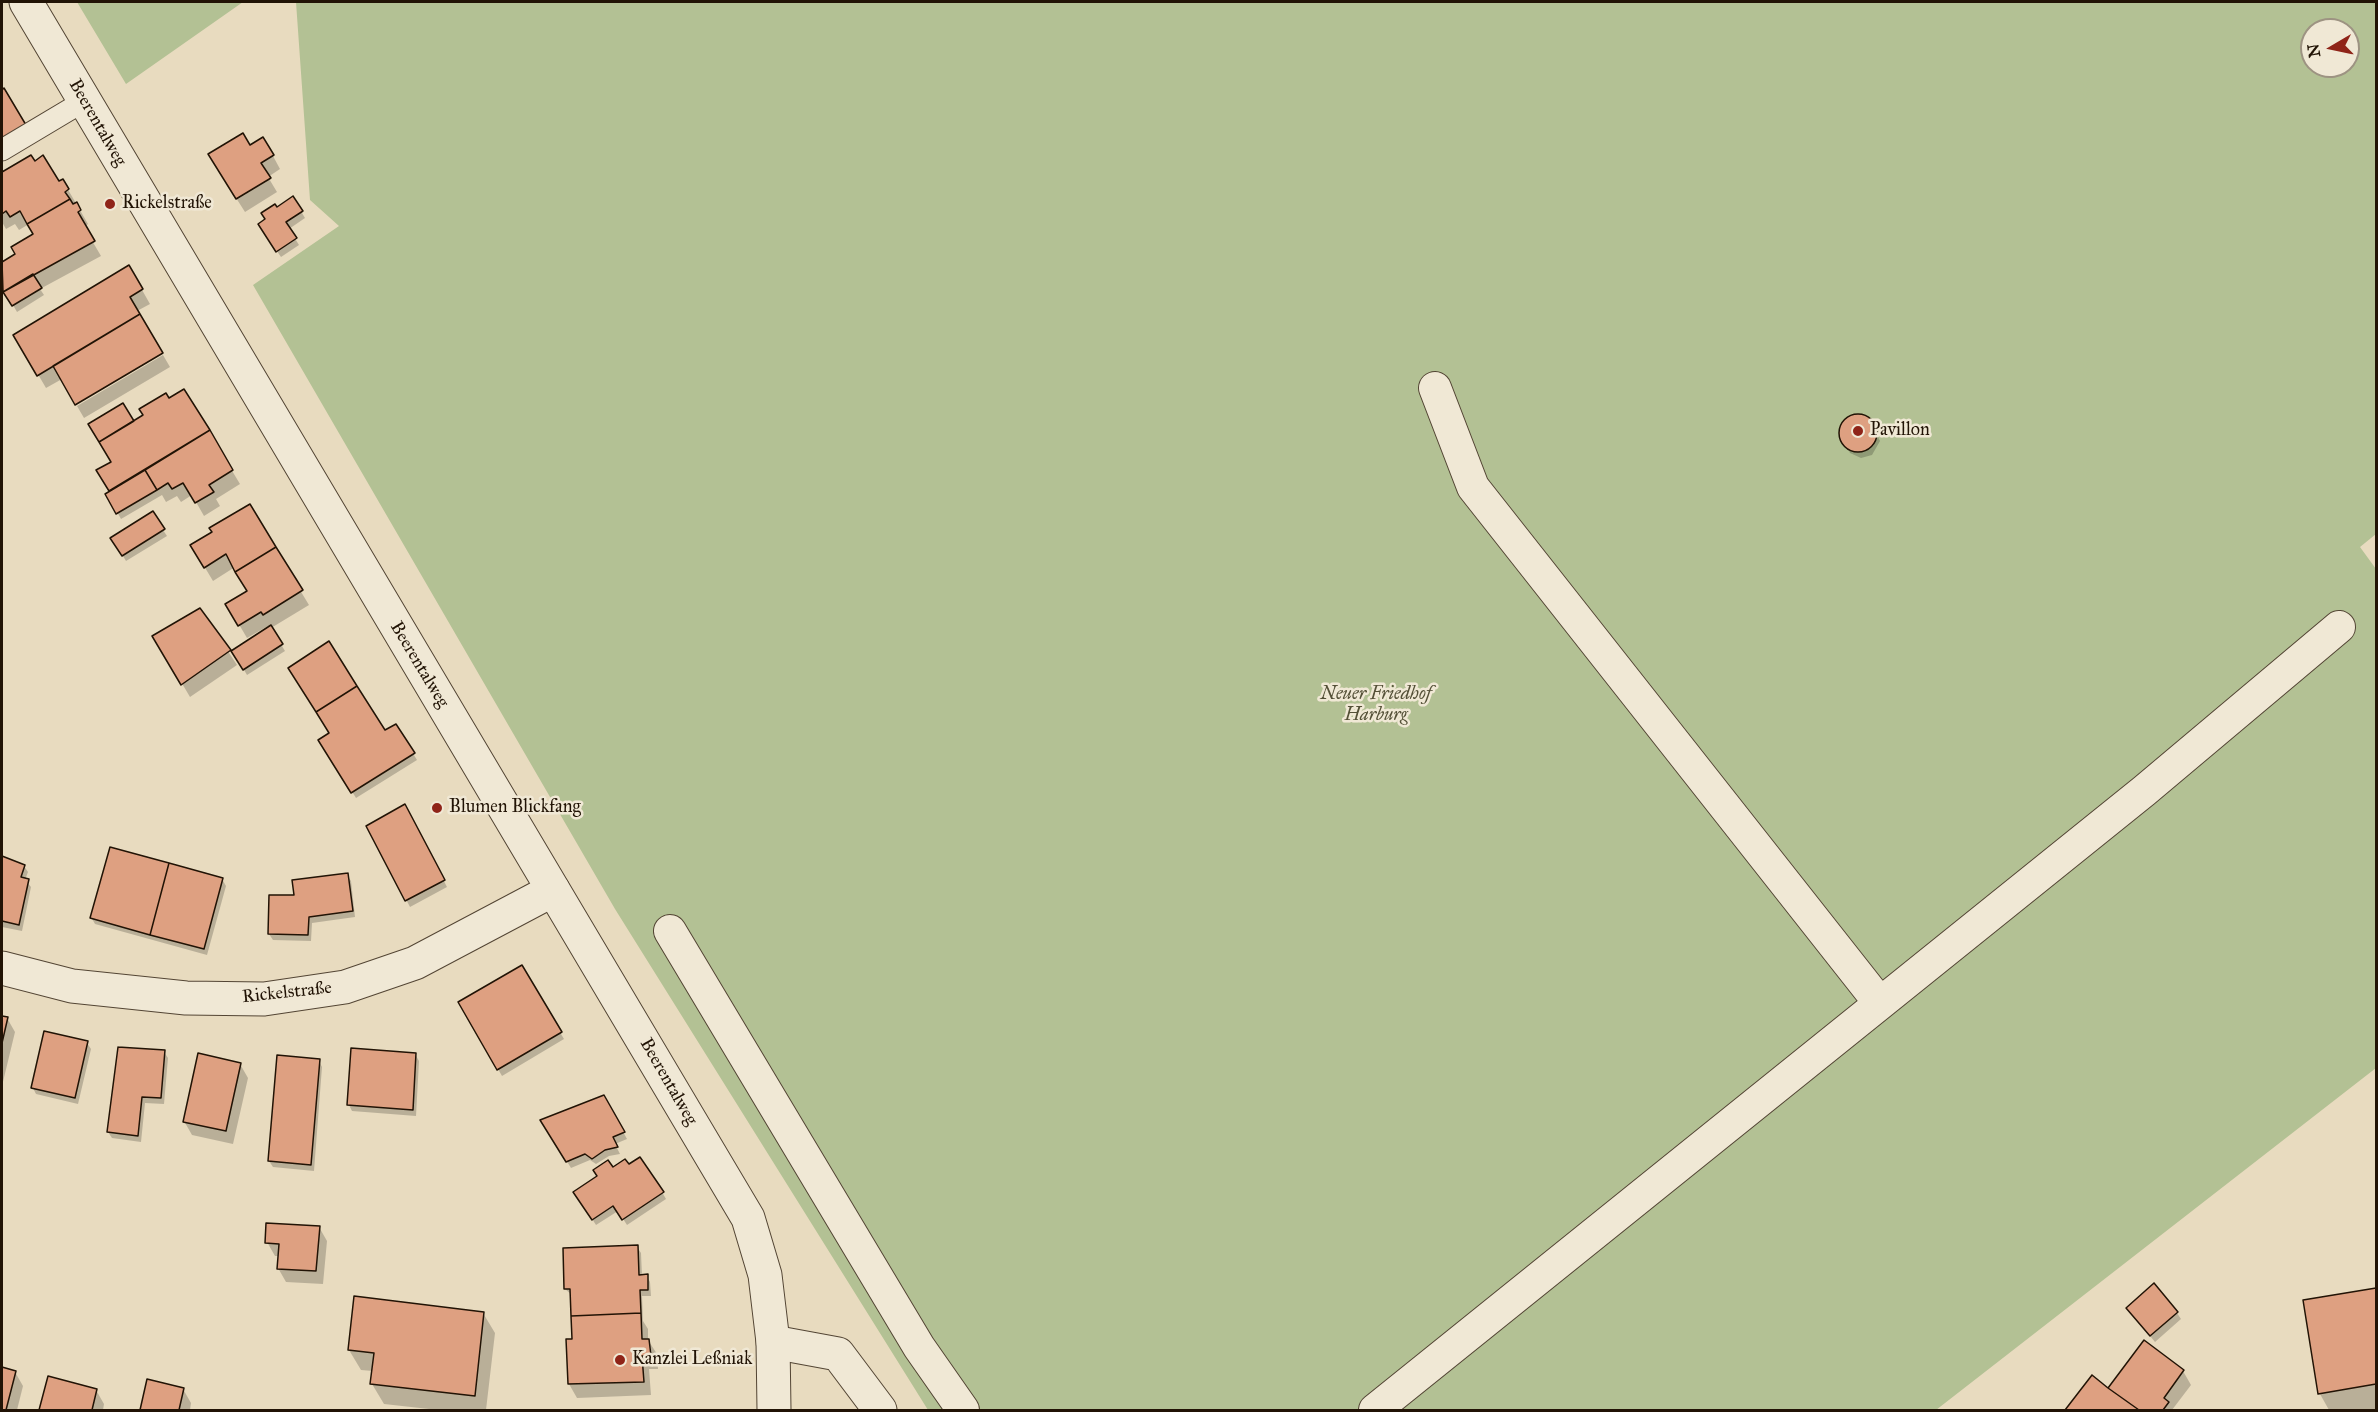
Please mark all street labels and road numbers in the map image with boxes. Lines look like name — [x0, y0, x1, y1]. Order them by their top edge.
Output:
street label: Beerentalweg — [63, 76, 131, 170]
street label: Beerentalweg — [385, 618, 453, 712]
street label: Rickelstraße — [241, 978, 333, 1008]
street label: Beerentalweg — [634, 1035, 702, 1129]

